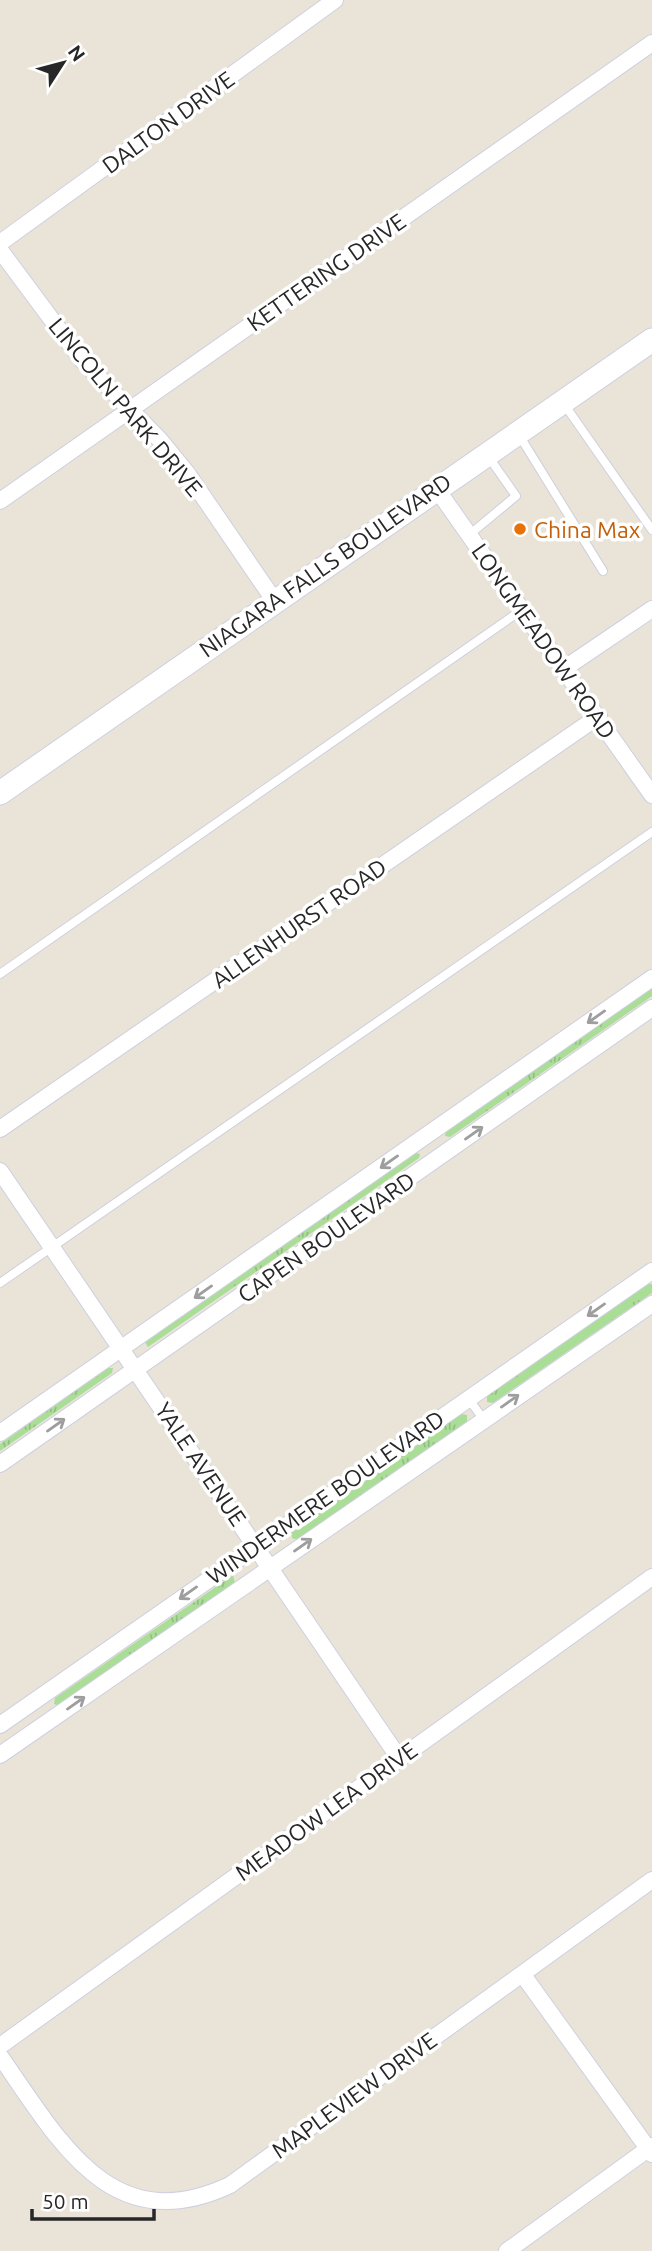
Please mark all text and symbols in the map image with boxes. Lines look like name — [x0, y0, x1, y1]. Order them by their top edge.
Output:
north arrow — [28, 28, 98, 98]
text: N — [64, 41, 90, 65]
street label: DALTON DRIVE — [97, 66, 239, 178]
street label: KETTERING DRIVE — [242, 208, 410, 336]
street label: LINCOLN PARK DRIVE — [44, 313, 208, 501]
street label: NIAGARA FALLS BOULEVARD — [194, 468, 456, 662]
place label: China Max — [534, 517, 641, 542]
marker: China Max — [512, 521, 528, 537]
street label: LONGMEADOW ROAD — [467, 539, 621, 743]
street label: ALLENHURST ROAD — [207, 853, 391, 993]
one-way arrow — [587, 1010, 606, 1024]
one-way arrow — [464, 1126, 483, 1140]
one-way arrow — [380, 1155, 399, 1169]
street label: CAPEN BOULEVARD — [233, 1167, 419, 1307]
one-way arrow — [194, 1285, 213, 1299]
one-way arrow — [587, 1303, 606, 1317]
one-way arrow — [500, 1394, 520, 1408]
street label: YALE AVENUE — [151, 1398, 251, 1530]
street label: WINDERMERE BOULEVARD — [201, 1405, 449, 1589]
one-way arrow — [46, 1418, 65, 1433]
one-way arrow — [293, 1538, 312, 1552]
one-way arrow — [179, 1586, 198, 1600]
one-way arrow — [66, 1696, 85, 1710]
street label: MEADOW LEA DRIVE — [230, 1737, 422, 1885]
street label: MAPLEVIEW DRIVE — [267, 2027, 441, 2163]
scale bar — [32, 2178, 154, 2222]
text: 50 m — [42, 2189, 89, 2213]

